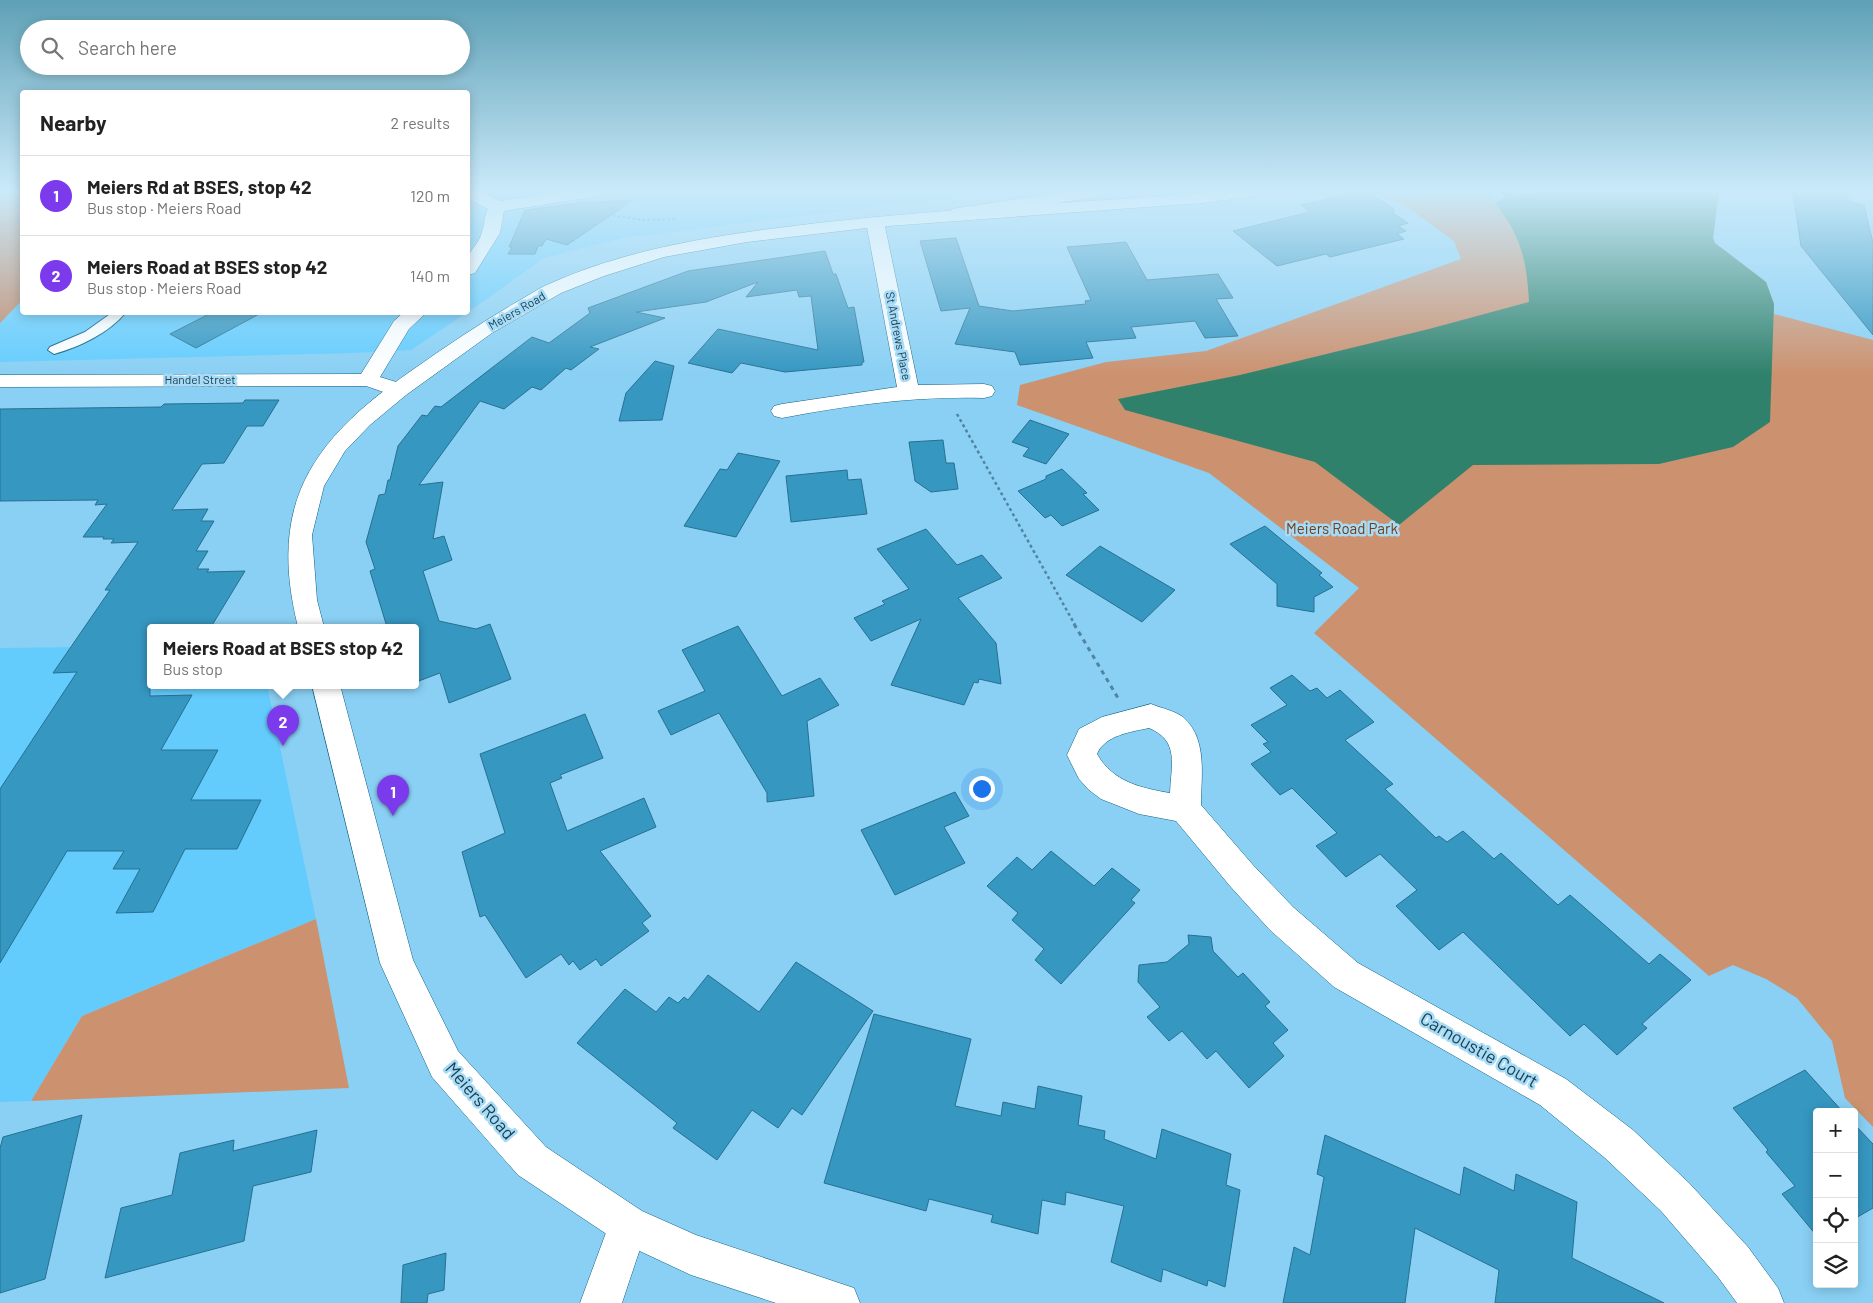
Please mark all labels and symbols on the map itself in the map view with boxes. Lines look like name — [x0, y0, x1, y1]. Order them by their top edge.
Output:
street label: Meiers Road — [486, 288, 547, 332]
street label: St Andrews Place — [884, 290, 914, 381]
street label: Handel Street — [164, 372, 236, 386]
park label: Meiers Road Park — [1286, 519, 1398, 537]
pin: 2 — [267, 705, 299, 746]
pin: 1 — [377, 775, 409, 816]
your location — [969, 776, 995, 802]
street label: Carnoustie Court — [1417, 1007, 1542, 1092]
street label: Meiers Road — [441, 1057, 520, 1143]

